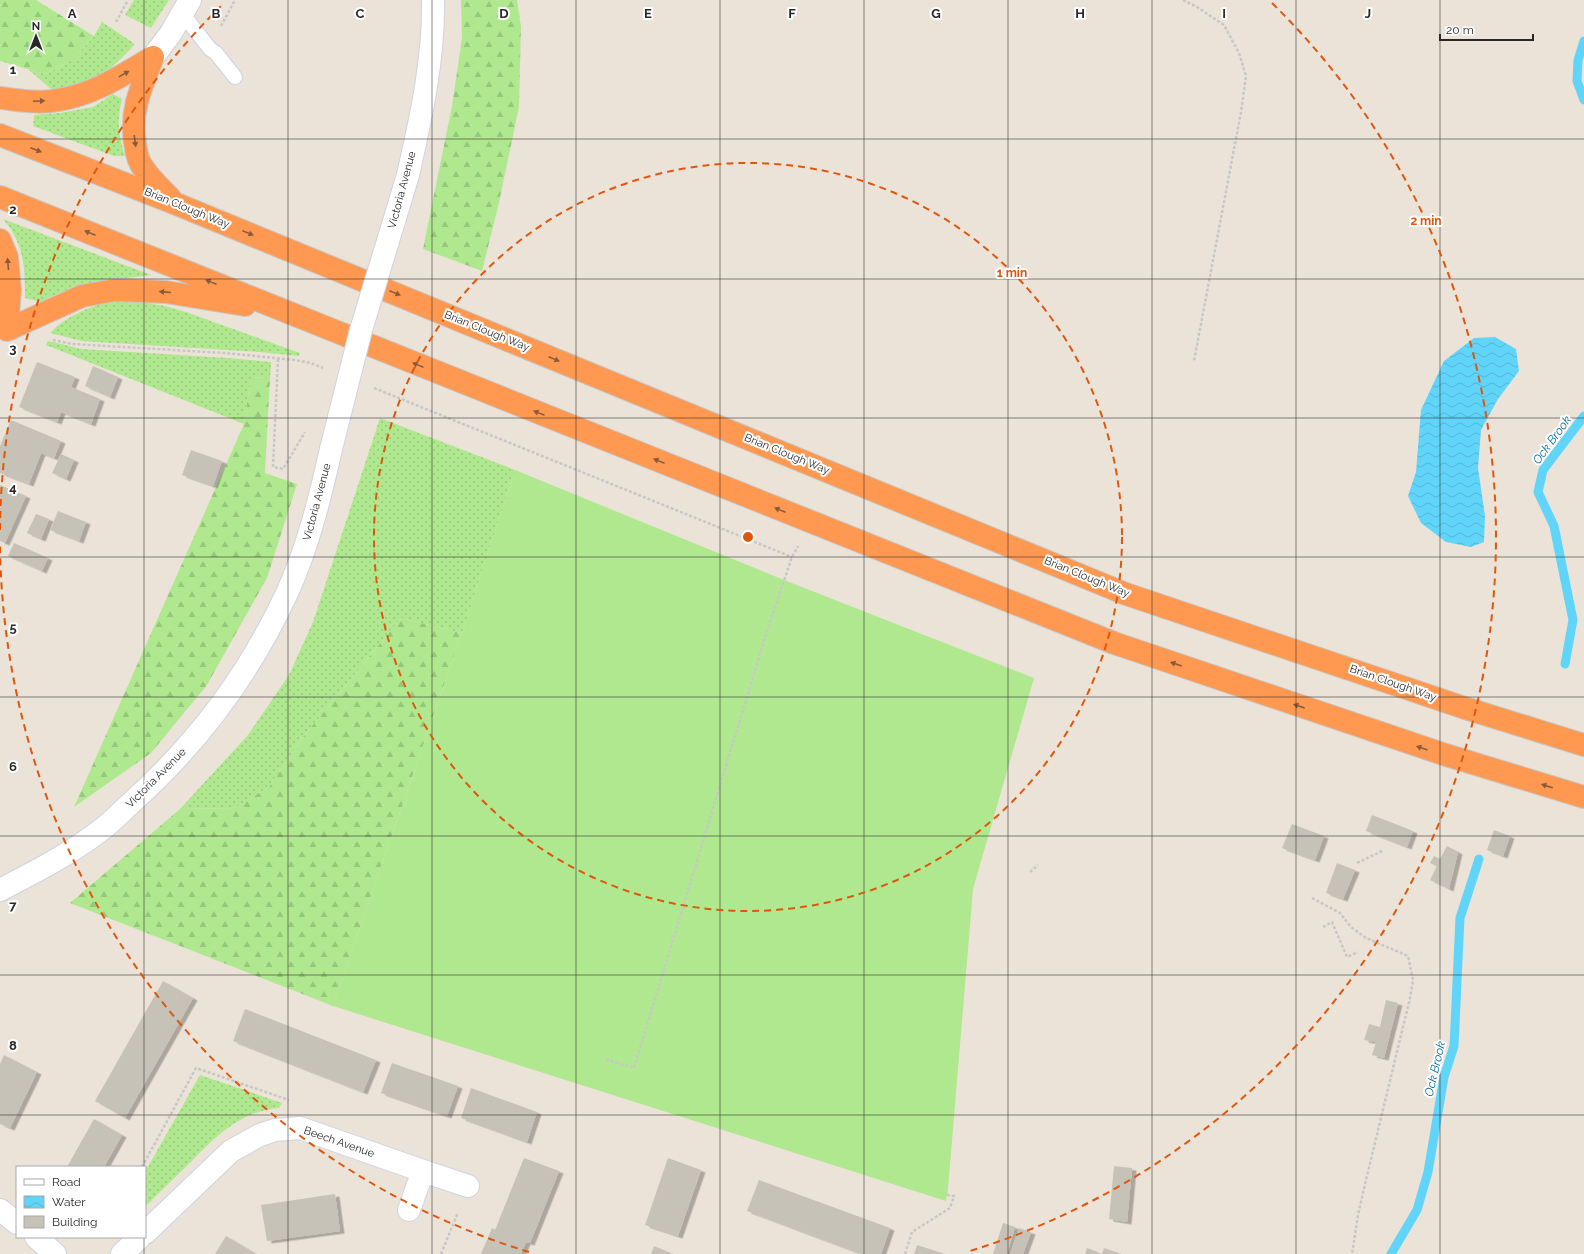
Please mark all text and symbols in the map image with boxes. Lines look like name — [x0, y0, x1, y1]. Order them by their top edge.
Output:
text: A — [68, 6, 77, 21]
text: B — [212, 6, 221, 21]
text: C — [356, 6, 365, 21]
text: D — [499, 6, 509, 21]
text: E — [644, 6, 652, 21]
text: F — [788, 6, 796, 21]
text: G — [931, 6, 941, 21]
text: H — [1075, 6, 1085, 21]
text: I — [1222, 6, 1226, 21]
text: J — [1365, 6, 1371, 21]
north arrow — [16, 16, 56, 56]
scale bar — [1440, 16, 1533, 42]
text: N — [32, 20, 40, 33]
text: 20 m — [1446, 23, 1474, 37]
text: 1 — [10, 62, 17, 77]
one-way arrow — [118, 70, 130, 77]
one-way arrow — [33, 98, 45, 105]
one-way arrow — [132, 135, 138, 148]
one-way arrow — [31, 147, 43, 153]
street label: Victoria Avenue — [385, 149, 419, 230]
street label: Brian Clough Way — [142, 185, 232, 231]
text: 2 — [9, 202, 17, 217]
text: 2 min — [1410, 214, 1442, 228]
one-way arrow — [84, 230, 96, 236]
one-way arrow — [243, 230, 254, 236]
one-way arrow — [5, 258, 11, 270]
text: 1 min — [997, 266, 1027, 280]
one-way arrow — [205, 279, 216, 285]
one-way arrow — [159, 289, 171, 296]
one-way arrow — [389, 291, 401, 297]
street label: Brian Clough Way — [442, 308, 532, 354]
text: 3 — [9, 341, 17, 356]
one-way arrow — [548, 356, 560, 362]
one-way arrow — [413, 362, 424, 368]
one-way arrow — [532, 410, 544, 416]
water label: Ock Brook — [1530, 413, 1575, 467]
street label: Brian Clough Way — [742, 431, 832, 477]
one-way arrow — [653, 458, 665, 464]
street label: Victoria Avenue — [300, 461, 334, 542]
text: 4 — [9, 480, 17, 495]
one-way arrow — [774, 506, 786, 512]
centre of rings — [741, 530, 755, 544]
street label: Brian Clough Way — [1042, 554, 1132, 600]
text: 5 — [9, 620, 17, 635]
one-way arrow — [1170, 661, 1182, 667]
street label: Brian Clough Way — [1348, 662, 1438, 704]
one-way arrow — [1293, 703, 1305, 709]
one-way arrow — [1416, 744, 1428, 750]
street label: Victoria Avenue — [123, 745, 189, 811]
text: 6 — [9, 759, 17, 774]
one-way arrow — [1540, 783, 1552, 789]
text: 7 — [9, 898, 17, 913]
text: 8 — [9, 1038, 17, 1053]
water label: Ock Brook — [1422, 1039, 1448, 1098]
street label: Beech Avenue — [302, 1124, 376, 1160]
legend — [16, 1166, 146, 1238]
text: Road — [52, 1175, 81, 1189]
text: Water — [52, 1195, 86, 1209]
text: Building — [52, 1215, 98, 1229]

